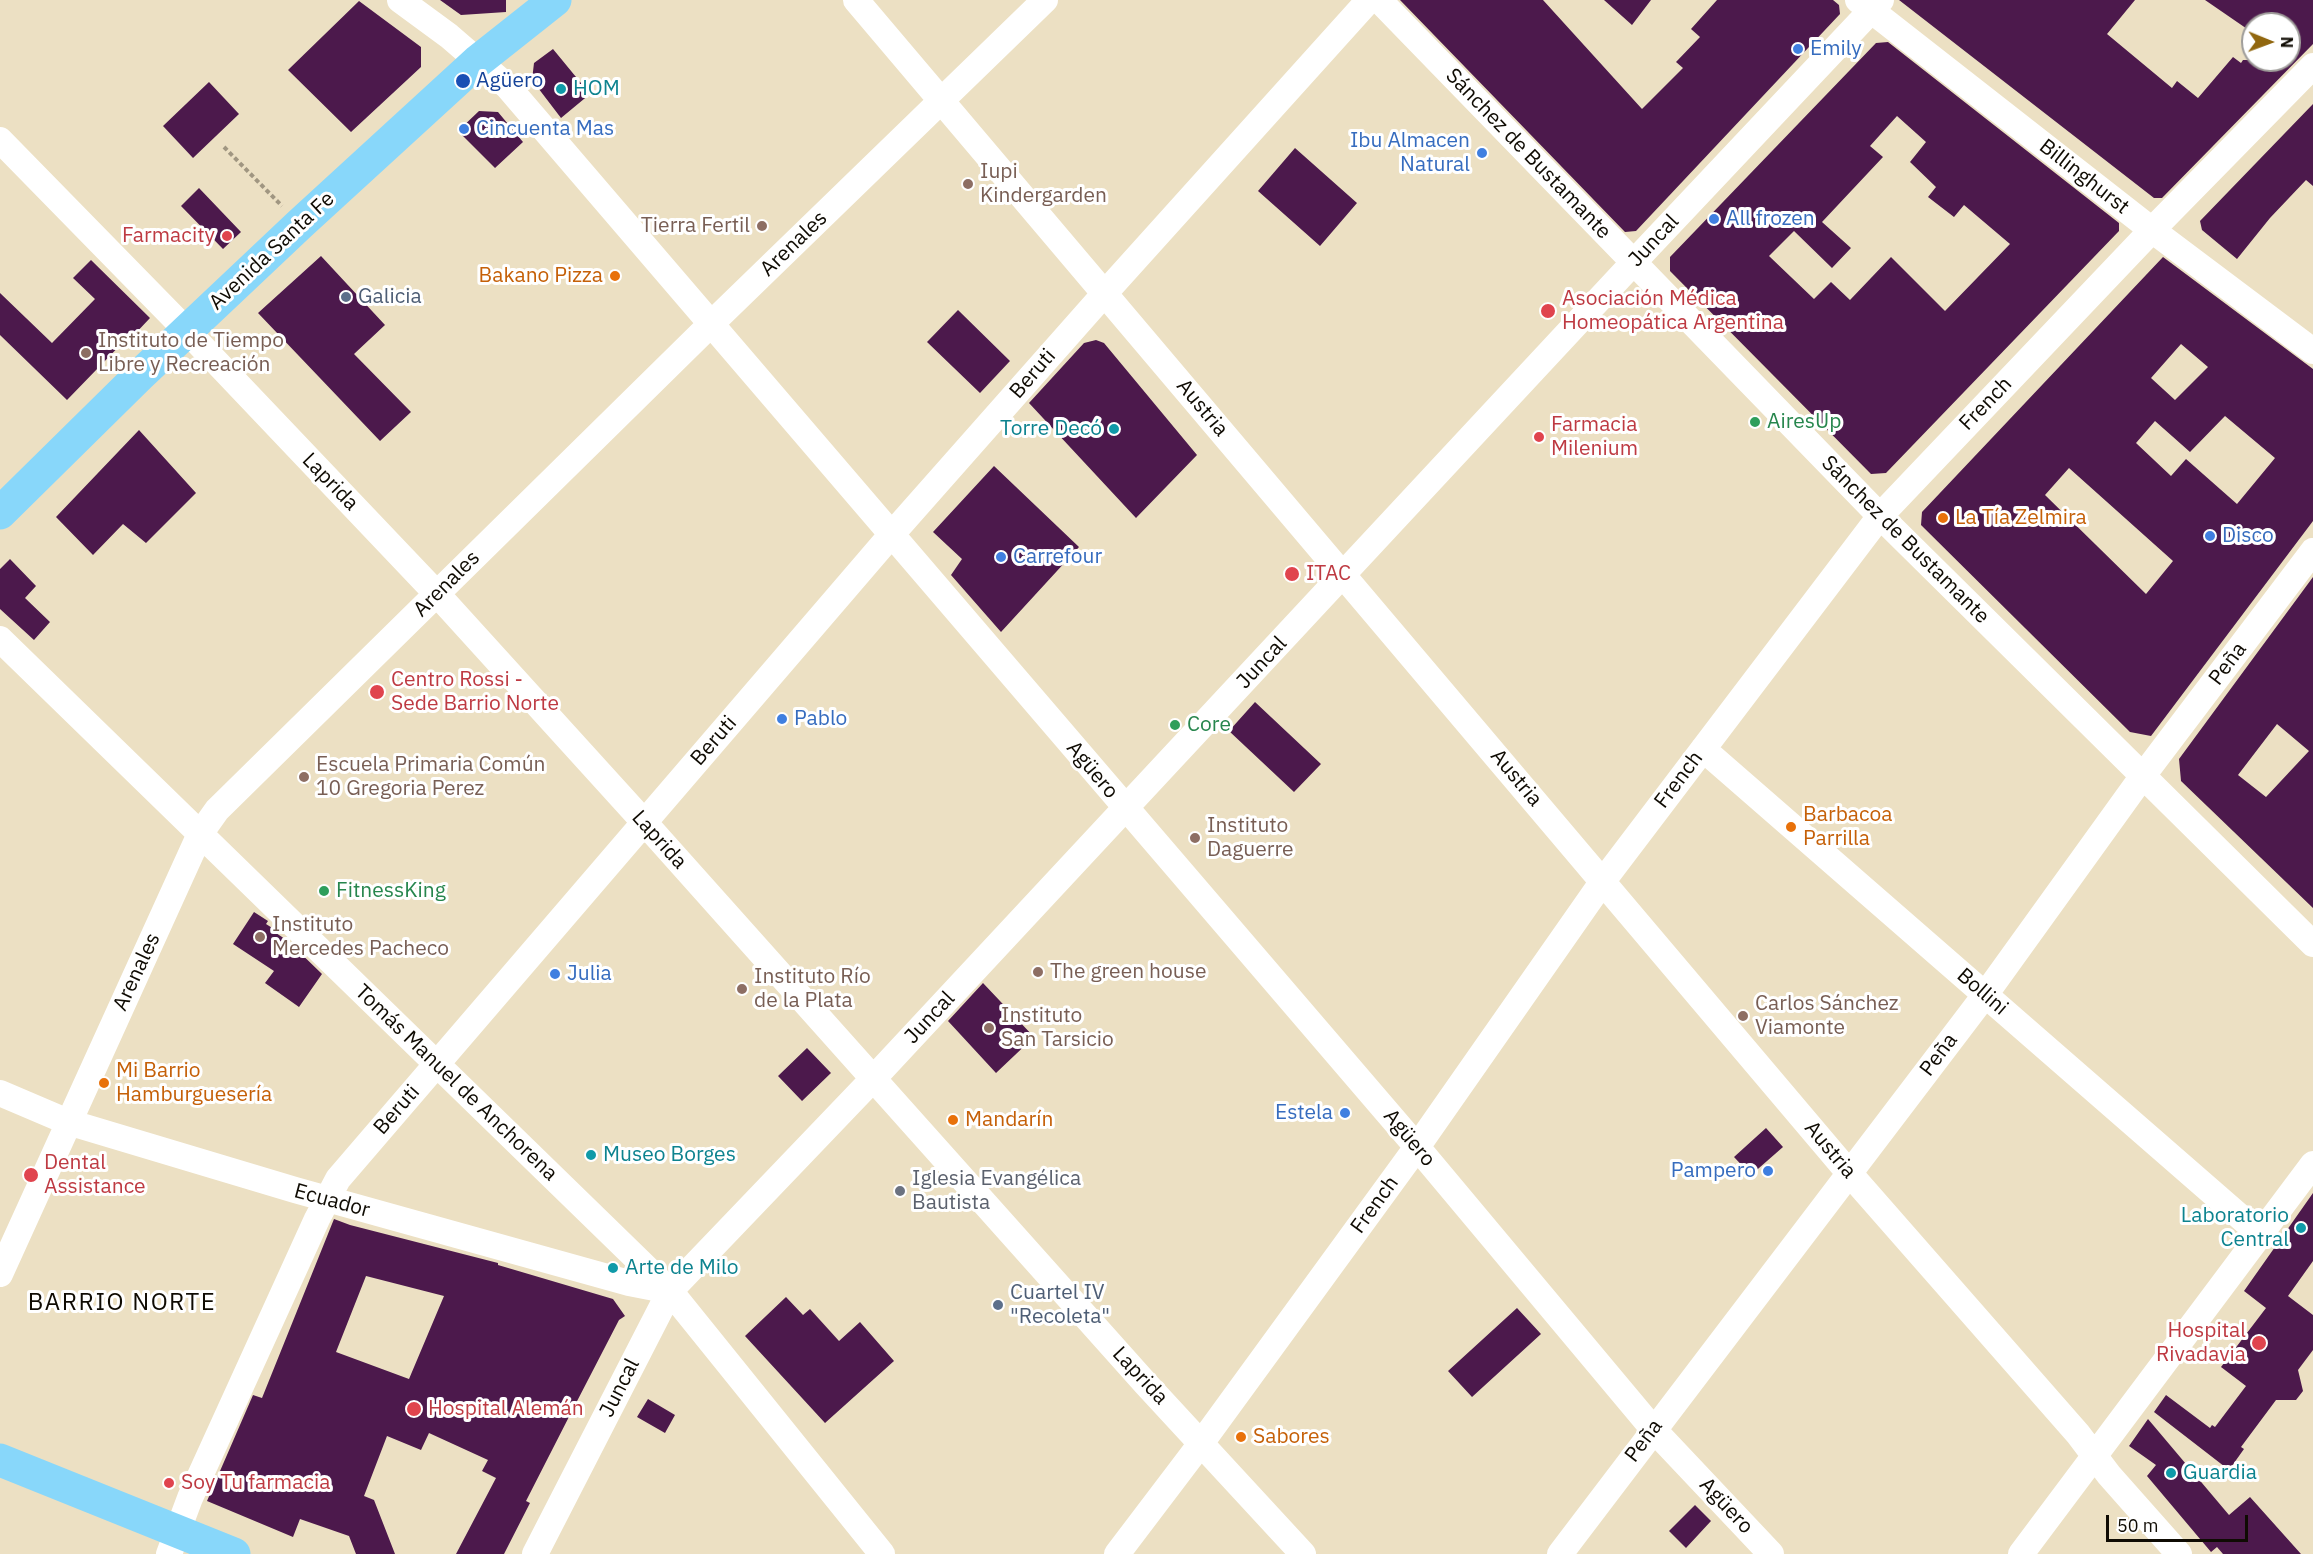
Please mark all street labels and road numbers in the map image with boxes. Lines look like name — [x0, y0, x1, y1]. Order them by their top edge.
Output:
street label: Sánchez de Bustamante — [1440, 64, 1616, 244]
street label: Billinghurst — [2034, 134, 2134, 220]
street label: Avenida Santa Fe — [204, 187, 340, 315]
street label: Arenales — [755, 206, 833, 282]
street label: Juncal — [1624, 210, 1684, 272]
street label: Beruti — [1005, 344, 1061, 404]
street label: French — [1954, 372, 2018, 436]
street label: Austria — [1171, 374, 1233, 442]
street label: Laprida — [297, 448, 363, 516]
street label: Sánchez de Bustamante — [1816, 451, 1994, 629]
street label: Arenales — [409, 546, 485, 622]
street label: Juncal — [1232, 632, 1292, 694]
street label: Peña — [2204, 638, 2252, 690]
street label: Beruti — [686, 711, 742, 771]
street label: Agüero — [1061, 736, 1123, 804]
street label: Austria — [1485, 744, 1547, 812]
street label: French — [1649, 747, 1709, 813]
street label: Laprida — [626, 805, 692, 875]
street label: Arenales — [108, 929, 166, 1015]
street label: Bollini — [1951, 963, 2013, 1021]
street label: Tomás Manuel de Anchorena — [349, 979, 563, 1187]
street label: Juncal — [900, 987, 960, 1049]
street label: Peña — [1915, 1029, 1963, 1081]
street label: Beruti — [369, 1080, 425, 1140]
street label: Agüero — [1378, 1104, 1440, 1172]
street label: Austria — [1799, 1116, 1861, 1184]
street label: French — [1346, 1171, 1404, 1239]
street label: Ecuador — [291, 1179, 373, 1223]
street label: Laprida — [1107, 1342, 1173, 1410]
street label: Juncal — [595, 1355, 645, 1421]
street label: Peña — [1620, 1415, 1668, 1467]
street label: Agüero — [1694, 1473, 1758, 1539]

